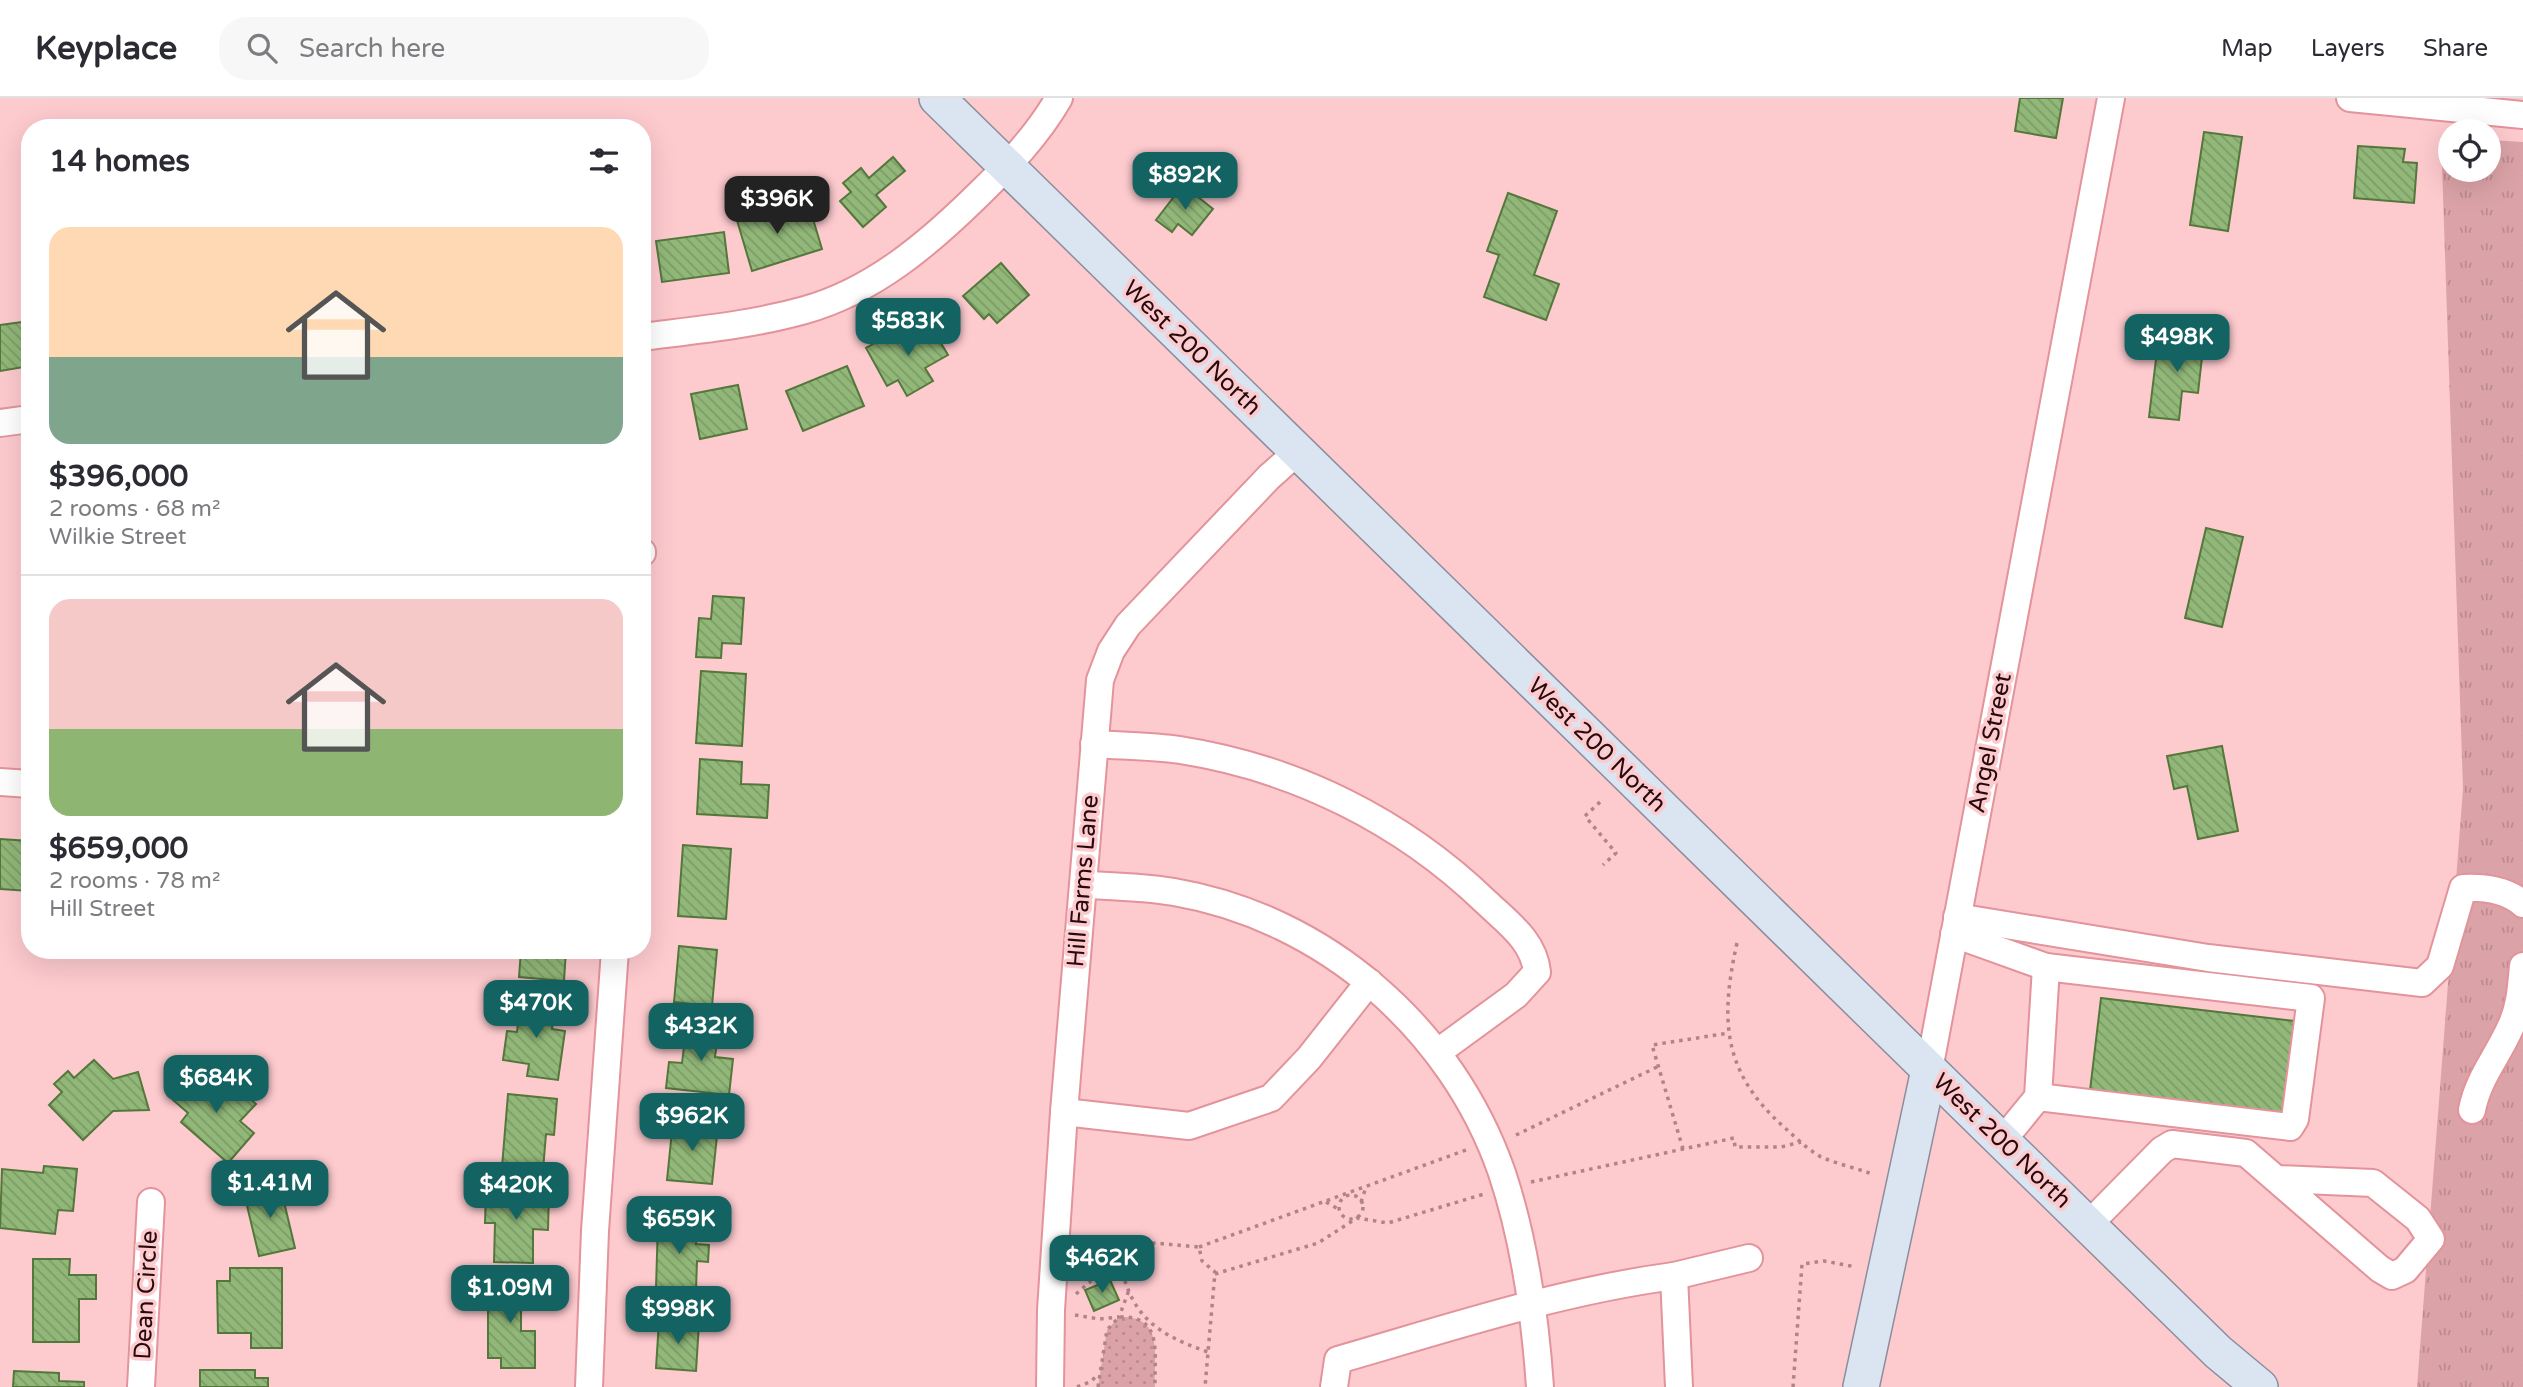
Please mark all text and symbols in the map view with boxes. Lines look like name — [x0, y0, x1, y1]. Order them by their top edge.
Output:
search box — [219, 17, 709, 80]
text: Keyplace — [35, 29, 177, 68]
icon: search — [243, 29, 281, 67]
text: Search here — [299, 33, 445, 64]
text: Map — [2221, 34, 2273, 63]
text: Layers — [2311, 34, 2385, 63]
text: Share — [2423, 34, 2488, 63]
map controls — [2438, 119, 2501, 182]
button: locate — [2438, 119, 2501, 182]
icon: filters — [585, 142, 623, 180]
text: 14 homes — [49, 143, 190, 180]
pin: $892K — [1136, 152, 1234, 212]
text: $892K — [1149, 161, 1221, 189]
pin: $396K — [728, 176, 826, 236]
text: $396K — [741, 185, 813, 213]
icon: home — [273, 272, 399, 398]
street label: West 200 North — [1117, 275, 1267, 421]
pin: $583K — [859, 299, 957, 358]
text: $583K — [872, 307, 944, 335]
pin: $498K — [2128, 314, 2226, 374]
text: $498K — [2141, 323, 2213, 351]
text: $396,000 — [49, 458, 188, 495]
text: 2 rooms · 68 m² — [49, 495, 220, 523]
text: Wilkie Street — [49, 523, 186, 551]
icon: home — [273, 644, 399, 770]
street label: Angel Street — [1962, 671, 2018, 815]
street label: West 200 North — [1522, 672, 1672, 818]
street label: Hill Farms Lane — [1061, 794, 1105, 968]
text: $659,000 — [49, 830, 188, 867]
text: 2 rooms · 78 m² — [49, 867, 220, 895]
text: Hill Street — [49, 895, 155, 923]
pin: $470K — [487, 981, 585, 1040]
text: $470K — [500, 989, 572, 1017]
pin: $432K — [652, 1004, 750, 1063]
text: $432K — [665, 1012, 737, 1040]
pin: $684K — [167, 1056, 265, 1115]
text: $684K — [180, 1064, 252, 1092]
street label: West 200 North — [1927, 1068, 2077, 1214]
pin: $962K — [643, 1094, 741, 1153]
text: $962K — [656, 1102, 728, 1130]
pin: $1.41M — [213, 1160, 327, 1220]
pin: $420K — [467, 1162, 565, 1222]
text: $1.41M — [227, 1169, 313, 1197]
text: $420K — [480, 1171, 552, 1199]
pin: $659K — [630, 1196, 728, 1256]
text: $659K — [643, 1205, 715, 1233]
street label: Dean Circle — [128, 1230, 164, 1360]
pin: $462K — [1053, 1236, 1151, 1295]
text: $462K — [1066, 1244, 1138, 1272]
pin: $1.09M — [453, 1266, 567, 1325]
text: $1.09M — [467, 1274, 553, 1302]
pin: $998K — [629, 1286, 727, 1346]
text: $998K — [642, 1295, 714, 1323]

